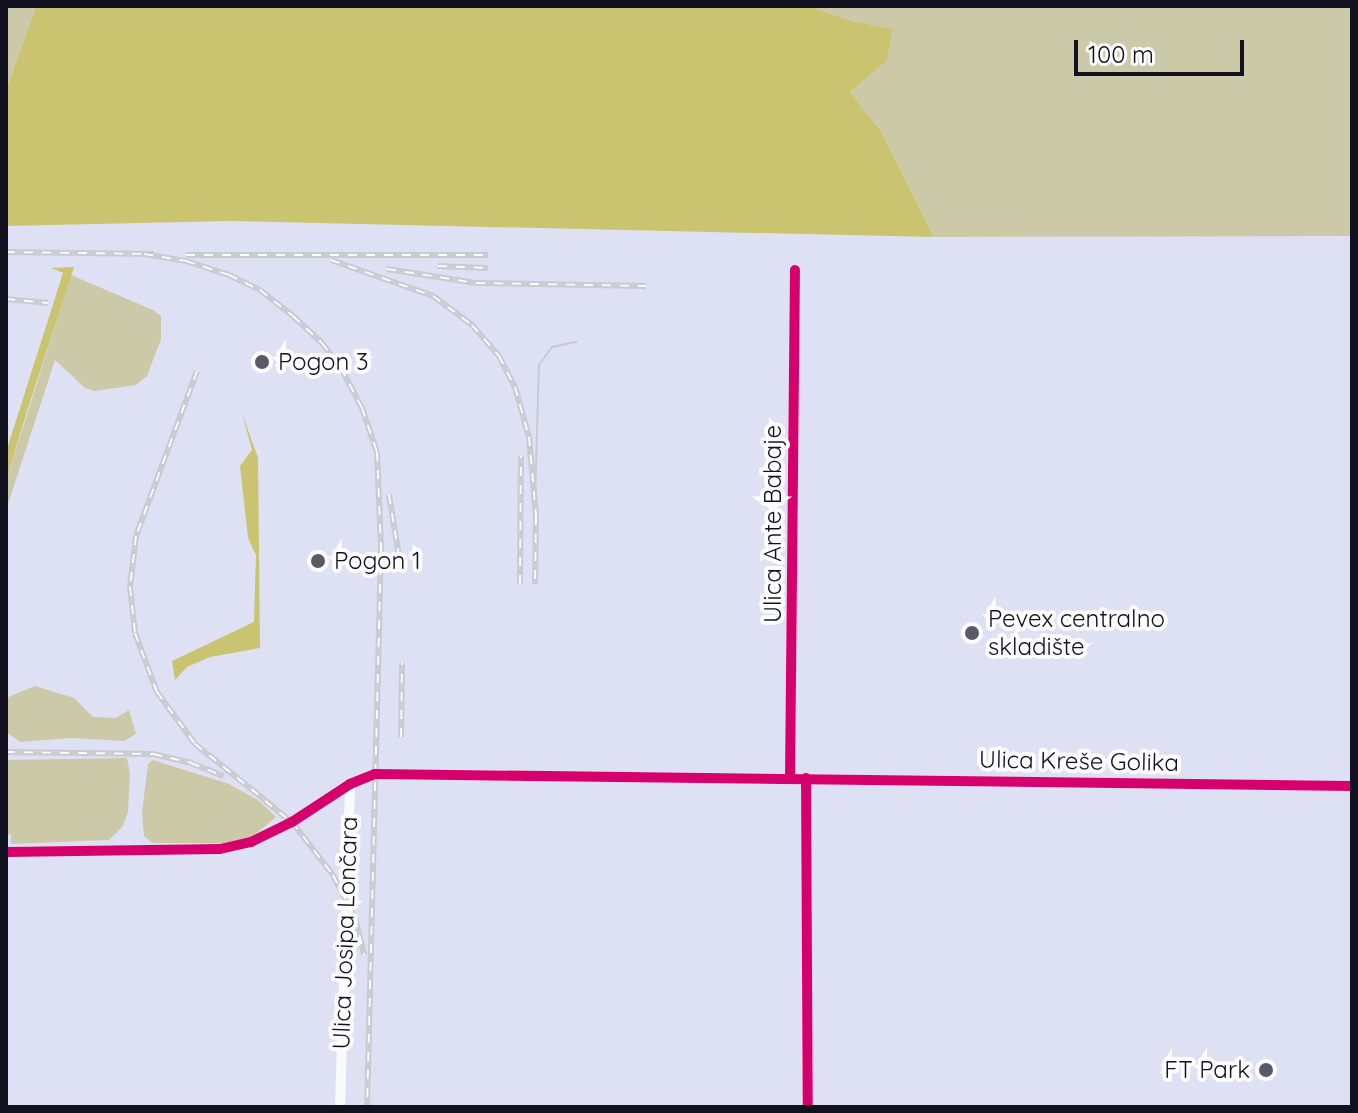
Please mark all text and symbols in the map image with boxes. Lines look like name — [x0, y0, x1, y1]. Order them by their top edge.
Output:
scale bar — [1078, 24, 1248, 74]
text: 100 m — [1088, 39, 1154, 69]
place label: Pogon 3 — [278, 348, 369, 376]
marker: Pogon 3 — [253, 353, 271, 371]
street label: Ulica Ante Babaje — [759, 425, 787, 623]
place label: Pogon 1 — [334, 547, 421, 575]
marker: Pogon 1 — [309, 552, 327, 570]
place label: Pevex centralno skladište — [988, 605, 1165, 661]
marker: Pevex centralno skladište — [963, 624, 981, 642]
street label: Ulica Kreše Golika — [979, 745, 1179, 777]
street label: Ulica Josipa Lončara — [327, 816, 363, 1050]
place label: FT Park — [1164, 1056, 1250, 1084]
marker: FT Park — [1257, 1061, 1275, 1079]

